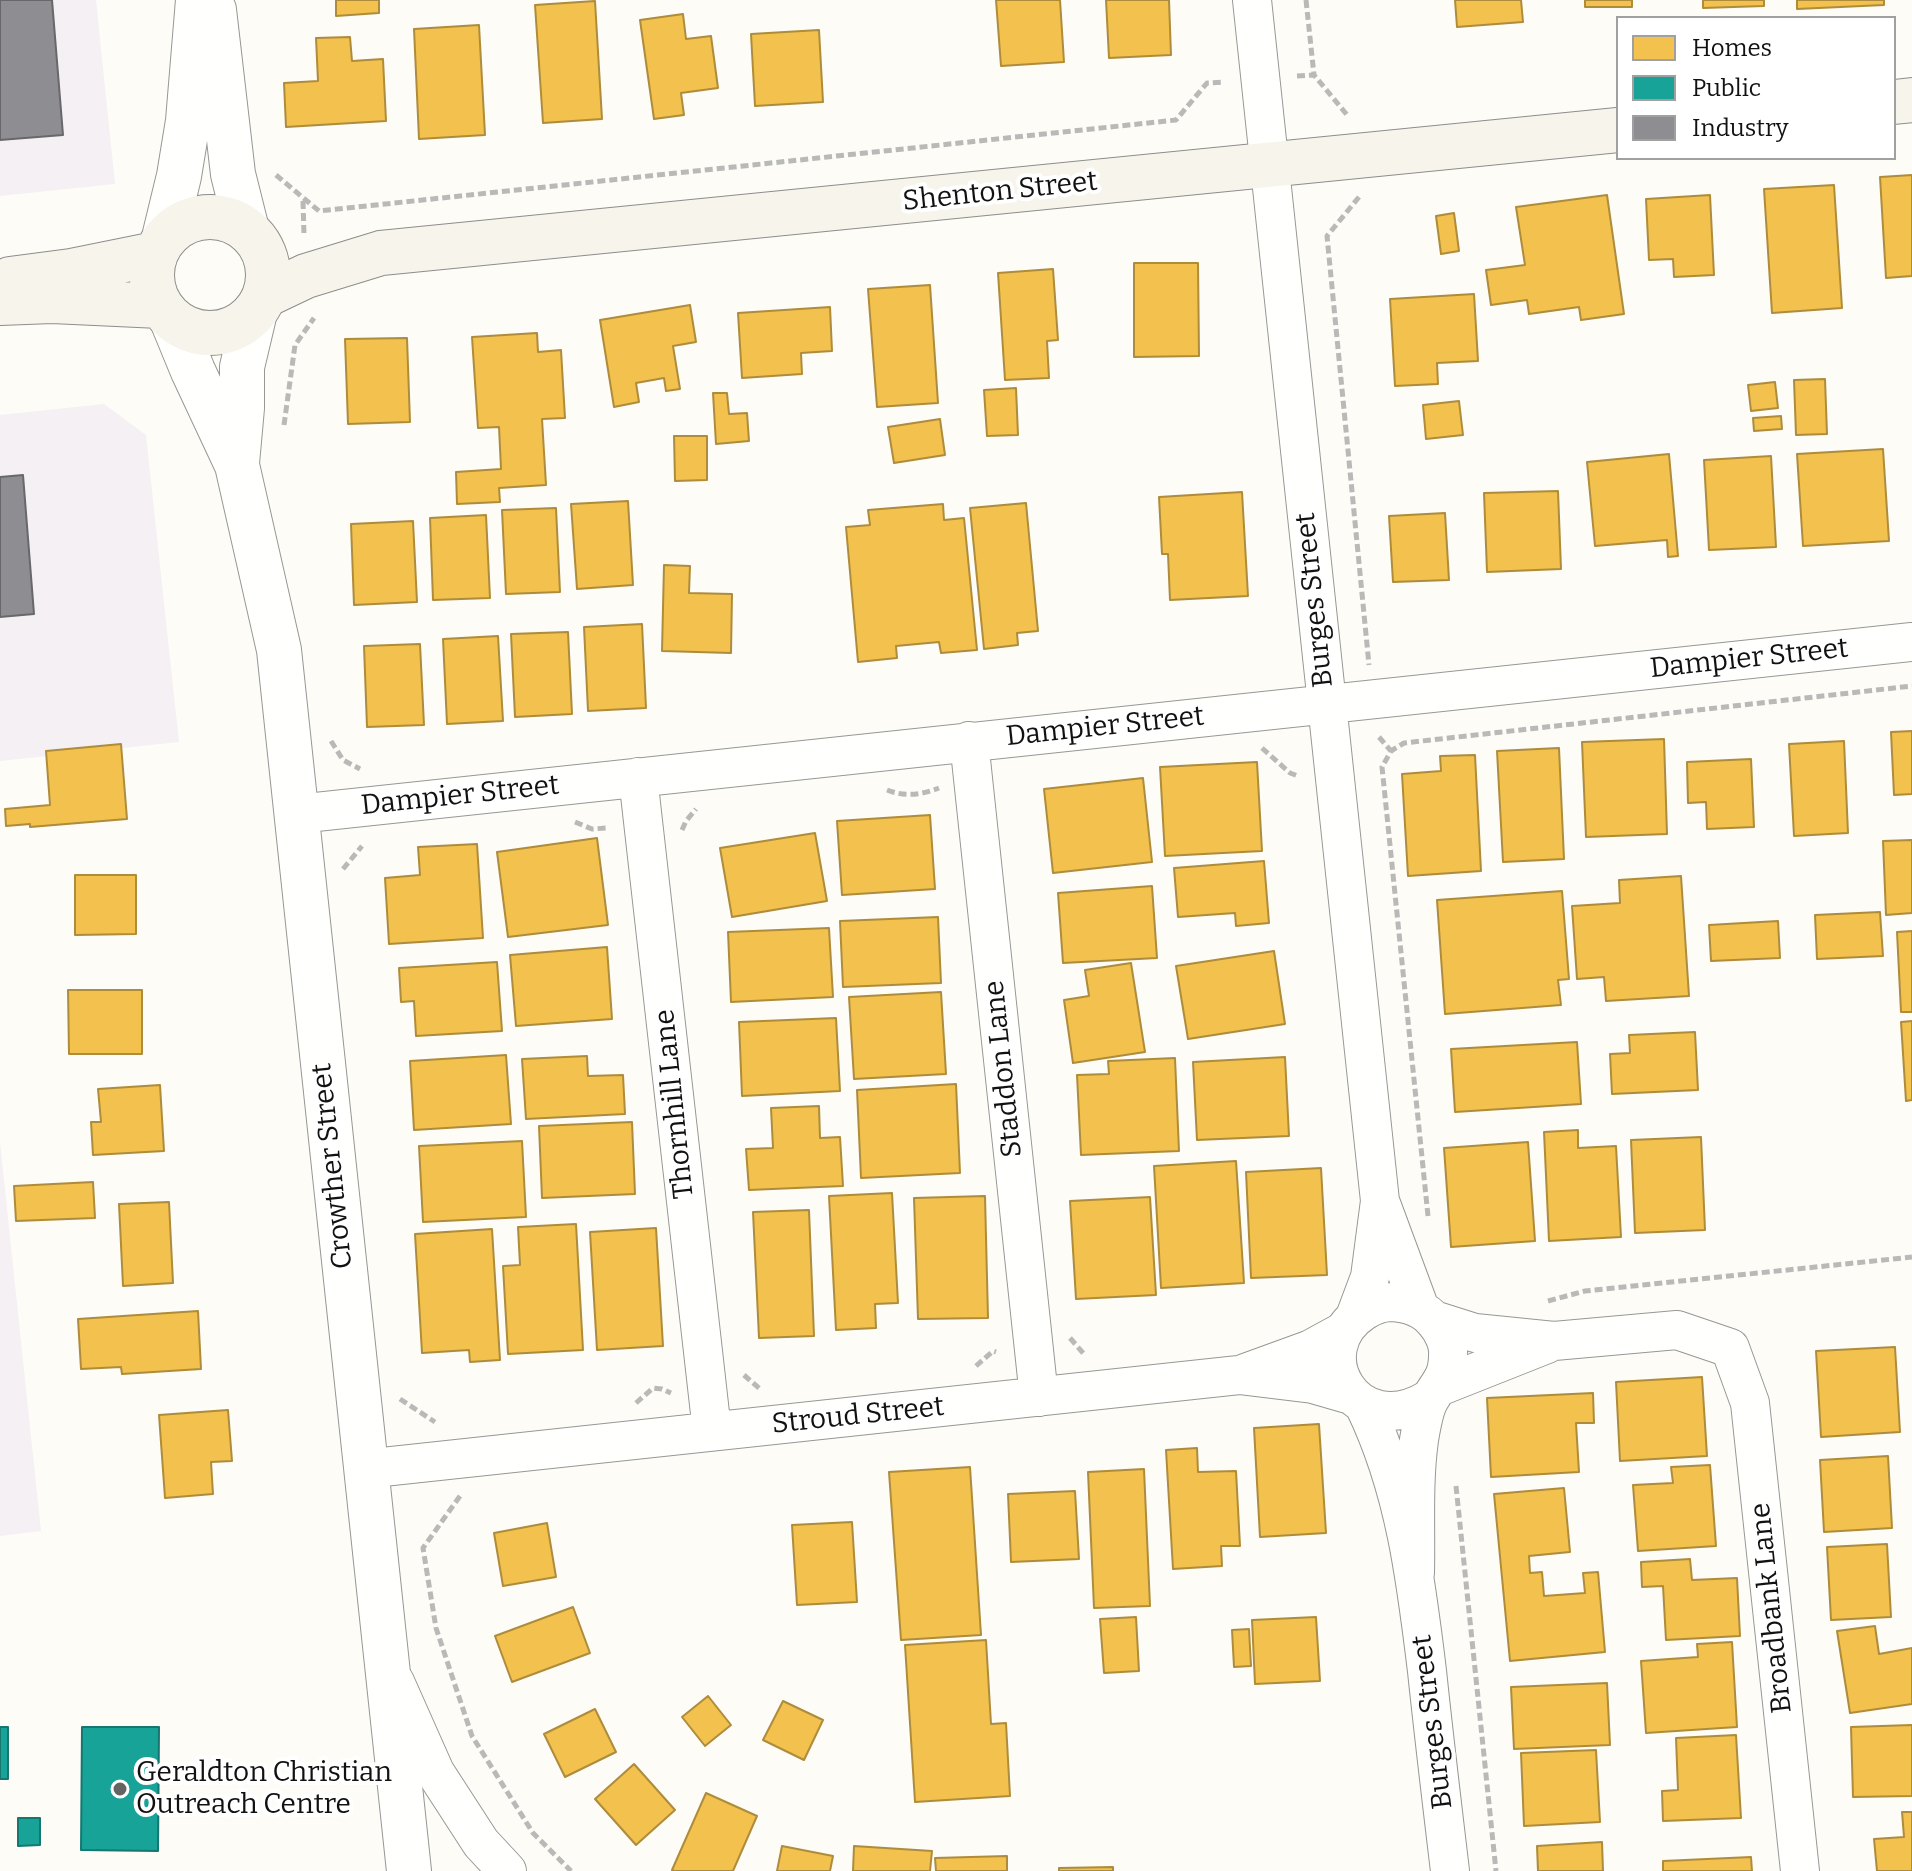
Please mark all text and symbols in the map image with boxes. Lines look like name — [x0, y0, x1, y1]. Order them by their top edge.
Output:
legend — [1616, 16, 1896, 160]
text: Homes — [1692, 34, 1772, 62]
text: Public — [1692, 74, 1761, 102]
text: Industry — [1692, 114, 1789, 142]
street label: Shenton Street — [901, 165, 1099, 219]
street label: Burges Street — [1289, 511, 1341, 689]
street label: Dampier Street — [1648, 632, 1850, 686]
street label: Dampier Street — [1004, 700, 1206, 754]
street label: Dampier Street — [359, 769, 561, 823]
street label: Staddon Lane — [978, 979, 1030, 1159]
street label: Thornhill Lane — [648, 1008, 702, 1200]
street label: Crowther Street — [305, 1061, 361, 1271]
street label: Stroud Street — [770, 1390, 946, 1442]
street label: Broadbank Lane — [1744, 1501, 1800, 1715]
street label: Burges Street — [1406, 1633, 1460, 1811]
place label: Geraldton Christian Outreach Centre — [136, 1756, 392, 1822]
marker: Geraldton Christian Outreach Centre — [111, 1780, 129, 1798]

